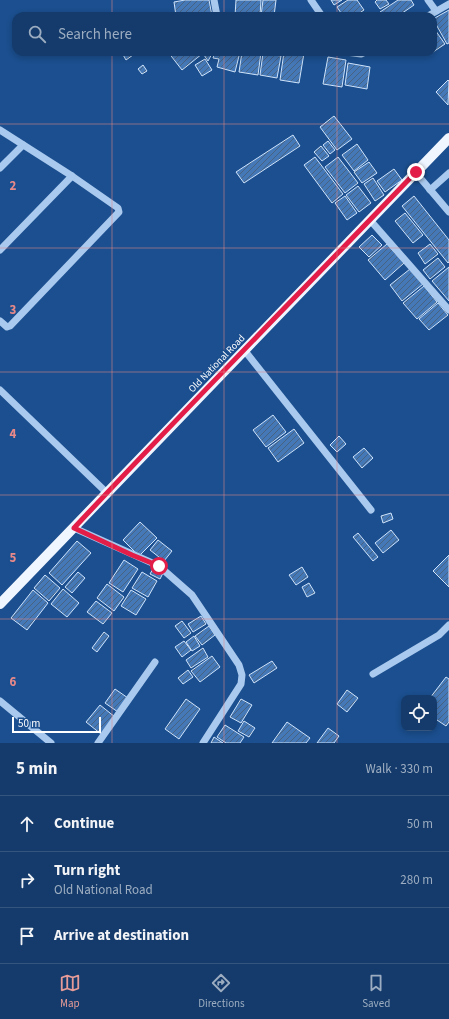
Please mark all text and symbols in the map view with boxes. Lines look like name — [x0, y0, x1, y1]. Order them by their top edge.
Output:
search box — [12, 12, 437, 56]
icon: search — [26, 23, 48, 45]
text: Search here — [58, 24, 132, 45]
route end — [407, 163, 425, 181]
text: 2 — [10, 177, 17, 195]
text: 3 — [10, 301, 17, 319]
street label: Old National Road — [185, 332, 248, 396]
text: 4 — [10, 425, 17, 443]
text: 5 — [10, 549, 17, 567]
route start — [150, 557, 168, 575]
text: 6 — [10, 673, 17, 691]
map controls — [401, 695, 437, 731]
button: locate — [401, 695, 437, 731]
scale bar — [12, 715, 101, 734]
text: 50 m — [18, 716, 40, 731]
text: 5 min — [16, 757, 57, 781]
text: Walk · 330 m — [365, 760, 433, 778]
icon: ahead — [16, 813, 38, 835]
text: Continue — [54, 813, 114, 834]
text: 50 m — [407, 815, 433, 833]
text: Turn right — [54, 860, 120, 881]
icon: right — [16, 869, 38, 891]
text: 280 m — [400, 871, 433, 889]
text: Old National Road — [54, 881, 153, 899]
icon: arrive — [16, 925, 38, 947]
text: Arrive at destination — [54, 925, 189, 946]
tab: Map — [59, 972, 81, 1011]
tab: Directions — [198, 972, 245, 1011]
tab: Saved — [362, 972, 390, 1011]

